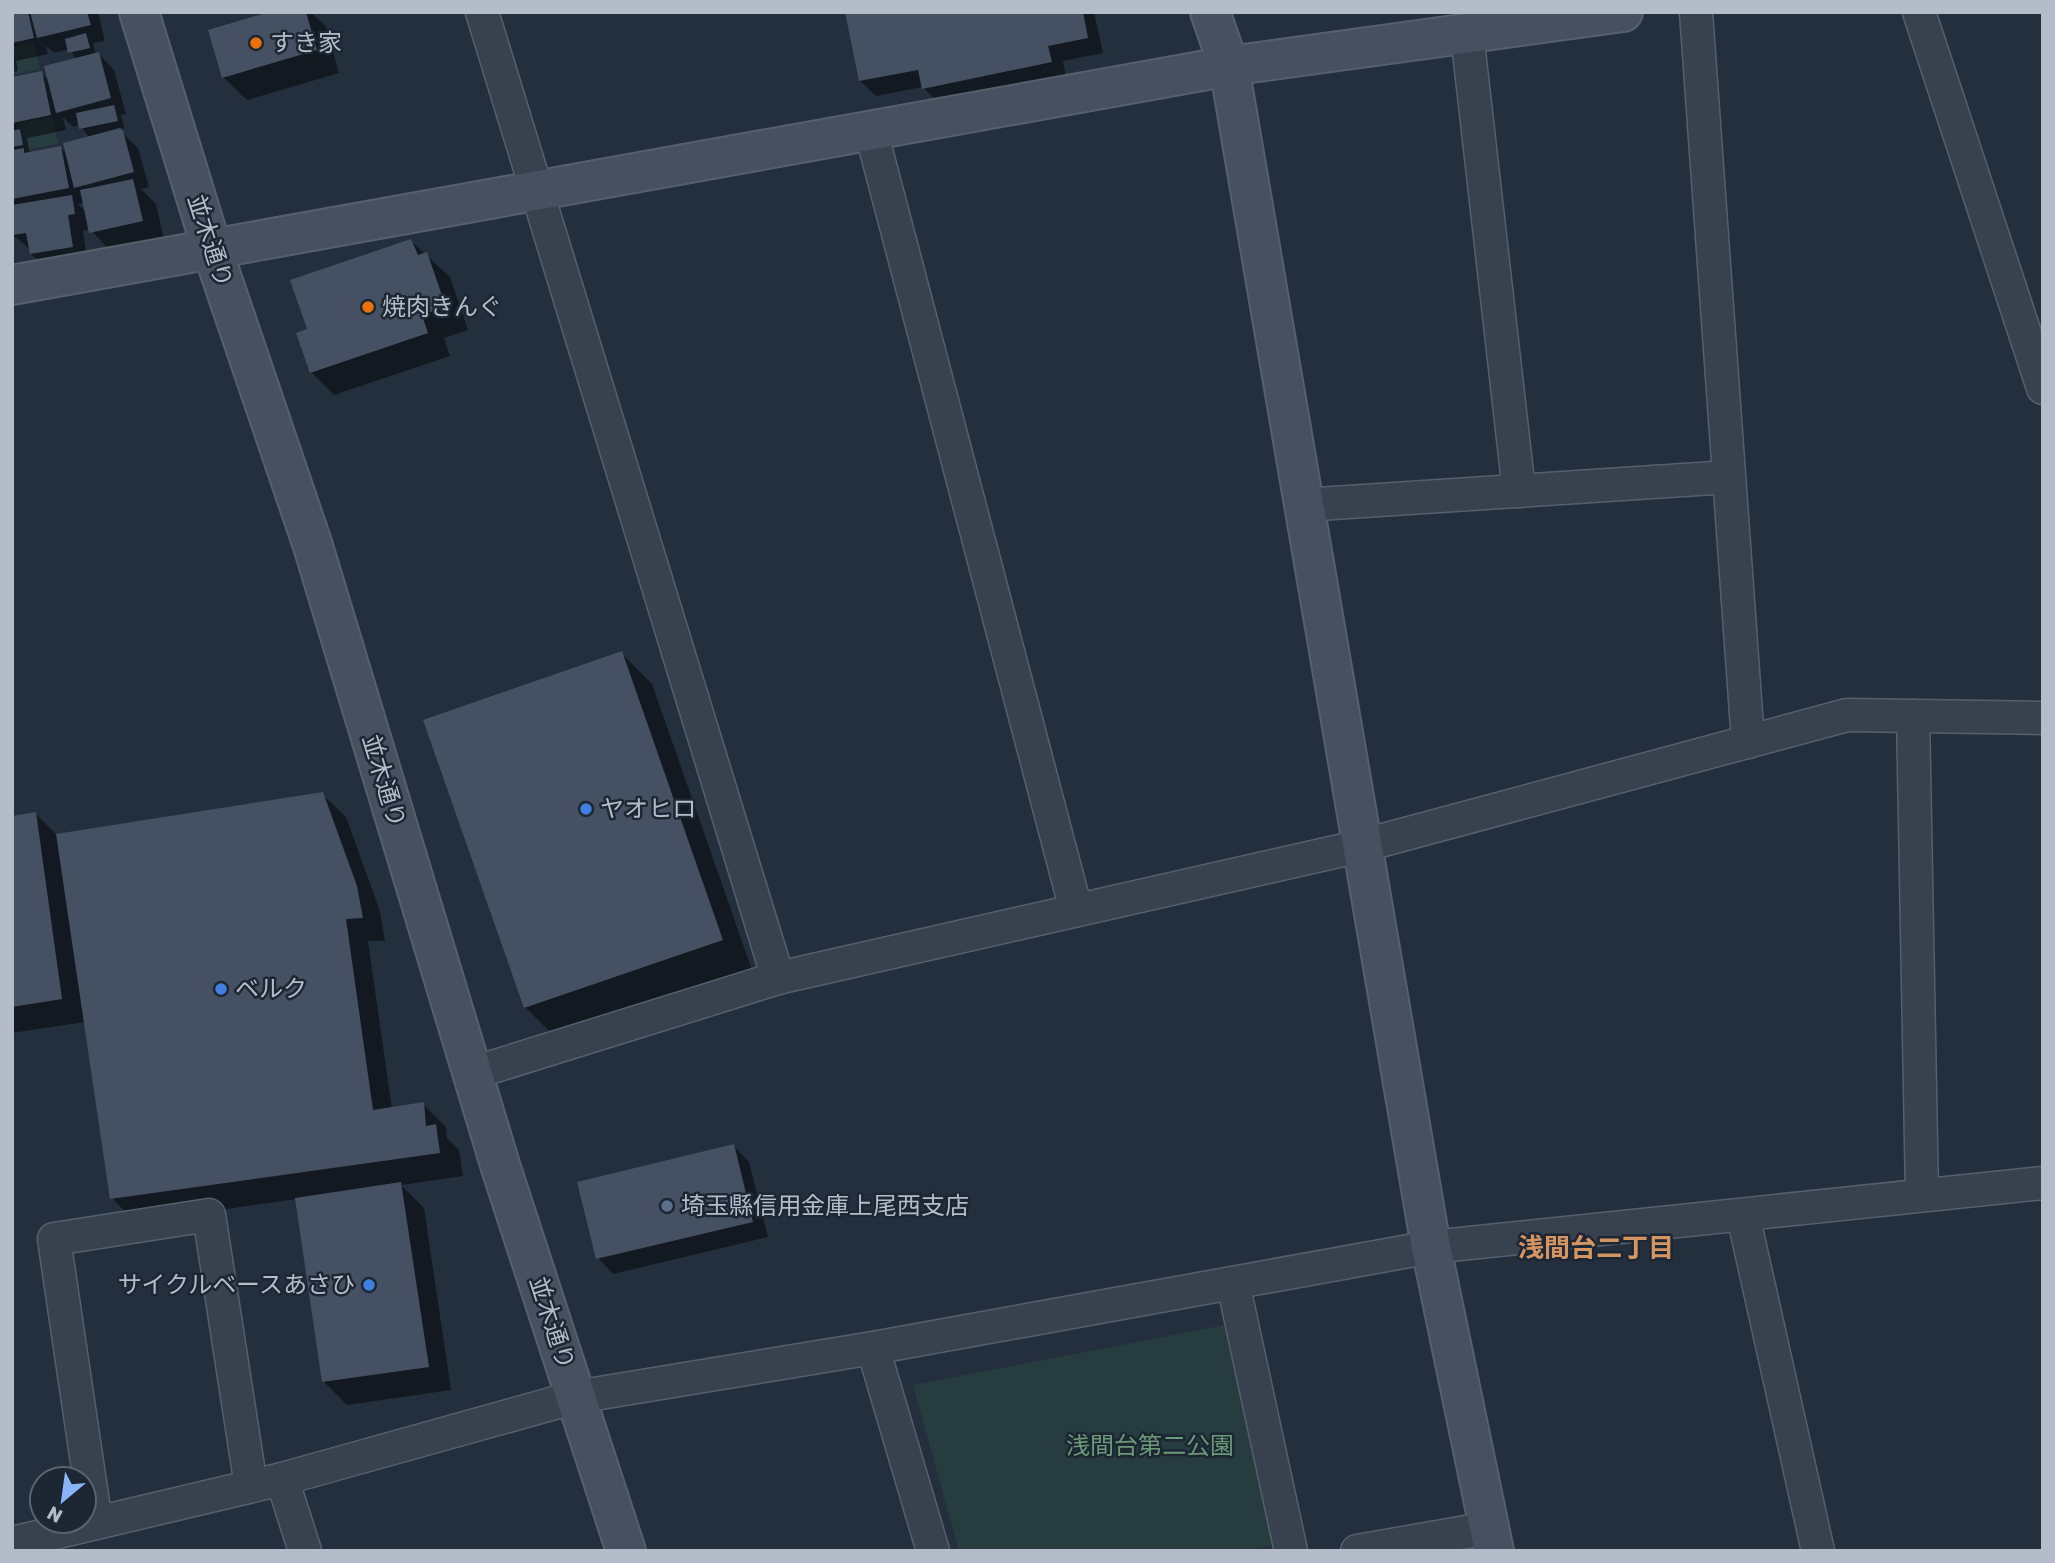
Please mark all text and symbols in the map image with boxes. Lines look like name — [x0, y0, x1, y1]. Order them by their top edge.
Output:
place label: すき家 — [270, 29, 342, 57]
marker: すき家 — [248, 35, 264, 51]
street label: 並木通り — [182, 191, 238, 291]
place label: 焼肉きんぐ — [382, 293, 502, 321]
marker: 焼肉きんぐ — [360, 299, 376, 315]
street label: 並木通り — [357, 731, 411, 831]
place label: ヤオヒロ — [600, 795, 696, 823]
marker: ヤオヒロ — [578, 801, 594, 817]
place label: ベルク — [235, 975, 307, 1003]
marker: ベルク — [213, 981, 229, 997]
place label: 埼玉縣信用金庫上尾西支店 — [681, 1192, 969, 1220]
marker: 埼玉縣信用金庫上尾西支店 — [659, 1198, 675, 1214]
district label: 浅間台二丁目 — [1518, 1233, 1674, 1264]
place label: サイクルベースあさひ — [117, 1271, 355, 1299]
street label: 並木通り — [524, 1273, 580, 1373]
marker: サイクルベースあさひ — [361, 1277, 377, 1293]
park label: 浅間台第二公園 — [1066, 1432, 1234, 1460]
north arrow — [28, 1465, 98, 1535]
text: N — [43, 1501, 67, 1528]

